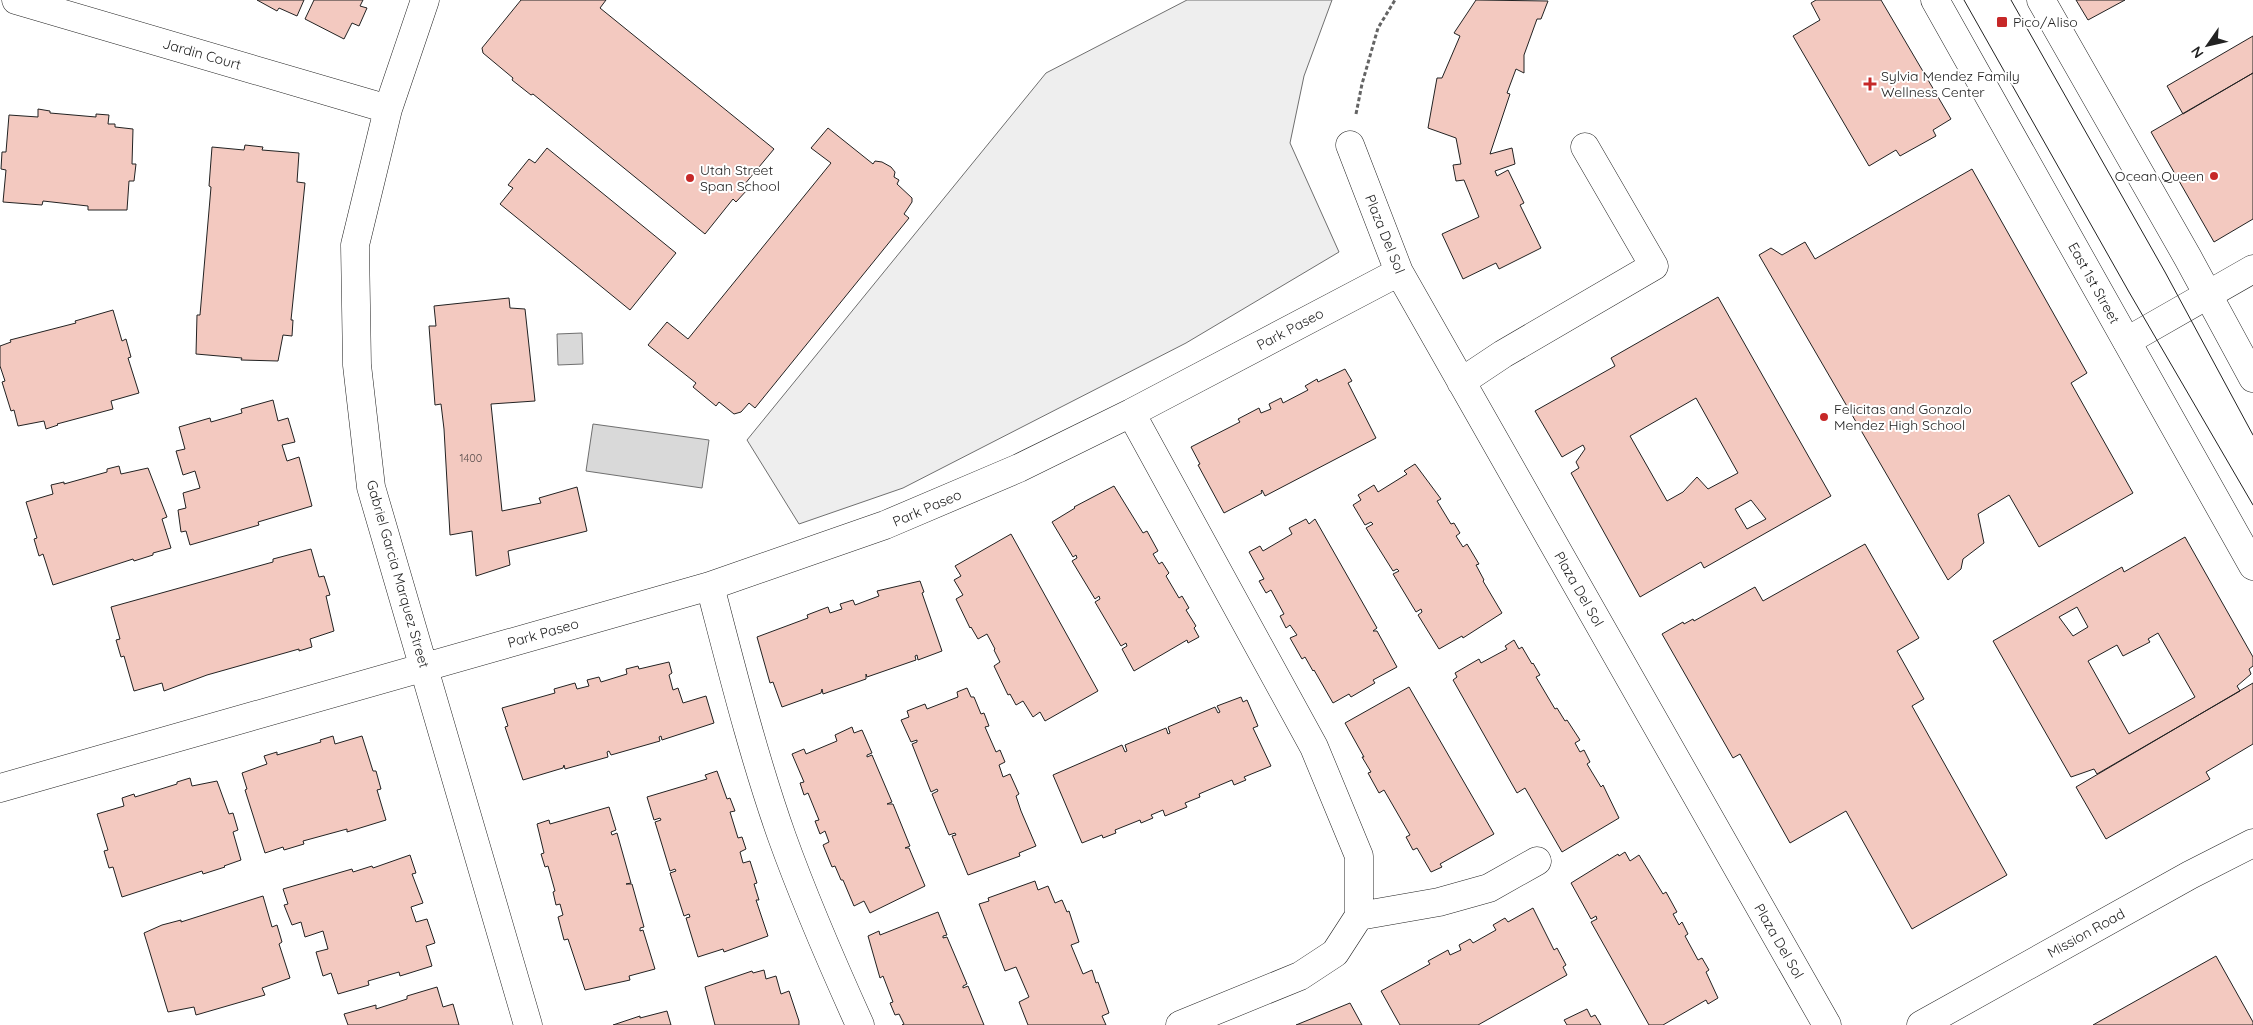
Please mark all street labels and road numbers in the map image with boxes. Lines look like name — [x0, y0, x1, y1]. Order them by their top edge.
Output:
street label: Jardin Court — [161, 34, 243, 74]
street label: Plaza Del Sol — [1361, 192, 1409, 276]
street label: East 1st Street — [2064, 239, 2124, 327]
street label: Park Paseo — [1253, 304, 1327, 354]
street label: Gabriel Garcia Marquez Street — [363, 478, 434, 670]
street label: Park Paseo — [890, 485, 964, 531]
street label: Plaza Del Sol — [1550, 548, 1608, 630]
street label: Park Paseo — [505, 614, 581, 652]
street label: Plaza Del Sol — [1750, 900, 1808, 982]
street label: Mission Road — [2044, 904, 2128, 962]

